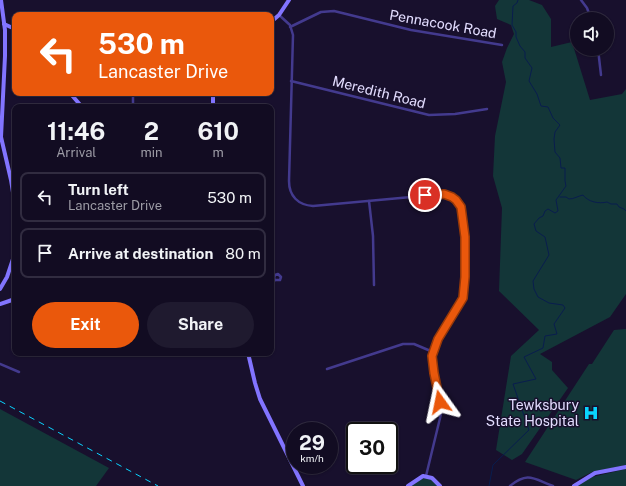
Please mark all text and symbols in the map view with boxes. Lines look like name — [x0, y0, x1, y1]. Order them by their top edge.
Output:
street label: Pennacook Road — [388, 7, 498, 41]
map controls — [570, 12, 614, 56]
button: sound — [570, 12, 614, 56]
text: 530 m — [98, 27, 185, 60]
icon: left — [32, 28, 84, 80]
text: Lancaster Drive — [98, 61, 228, 82]
street label: Meredith Road — [331, 73, 427, 111]
text: 11:46 — [47, 117, 105, 145]
text: 2 — [144, 117, 159, 145]
text: 610 — [197, 117, 239, 145]
text: Arrival — [56, 145, 96, 160]
text: min — [140, 145, 162, 160]
text: m — [213, 145, 224, 160]
pin — [408, 178, 442, 212]
text: Turn left — [68, 181, 129, 198]
icon: arrive — [414, 184, 436, 206]
icon: left — [34, 186, 56, 208]
text: 530 m — [207, 189, 252, 206]
text: Lancaster Drive — [68, 198, 162, 213]
icon: arrive — [34, 242, 56, 264]
text: Arrive at destination — [68, 245, 213, 262]
text: 80 m — [225, 245, 261, 262]
button: Exit — [32, 302, 139, 348]
button: Share — [147, 302, 254, 348]
position arrow — [419, 381, 461, 423]
place label: Tewksbury State Hospital — [486, 397, 579, 429]
hospital icon: Tewksbury State Hospital — [582, 404, 600, 422]
speed limit sign: 30 — [346, 422, 398, 474]
text: 29 — [299, 431, 325, 455]
text: km/h — [300, 452, 324, 464]

